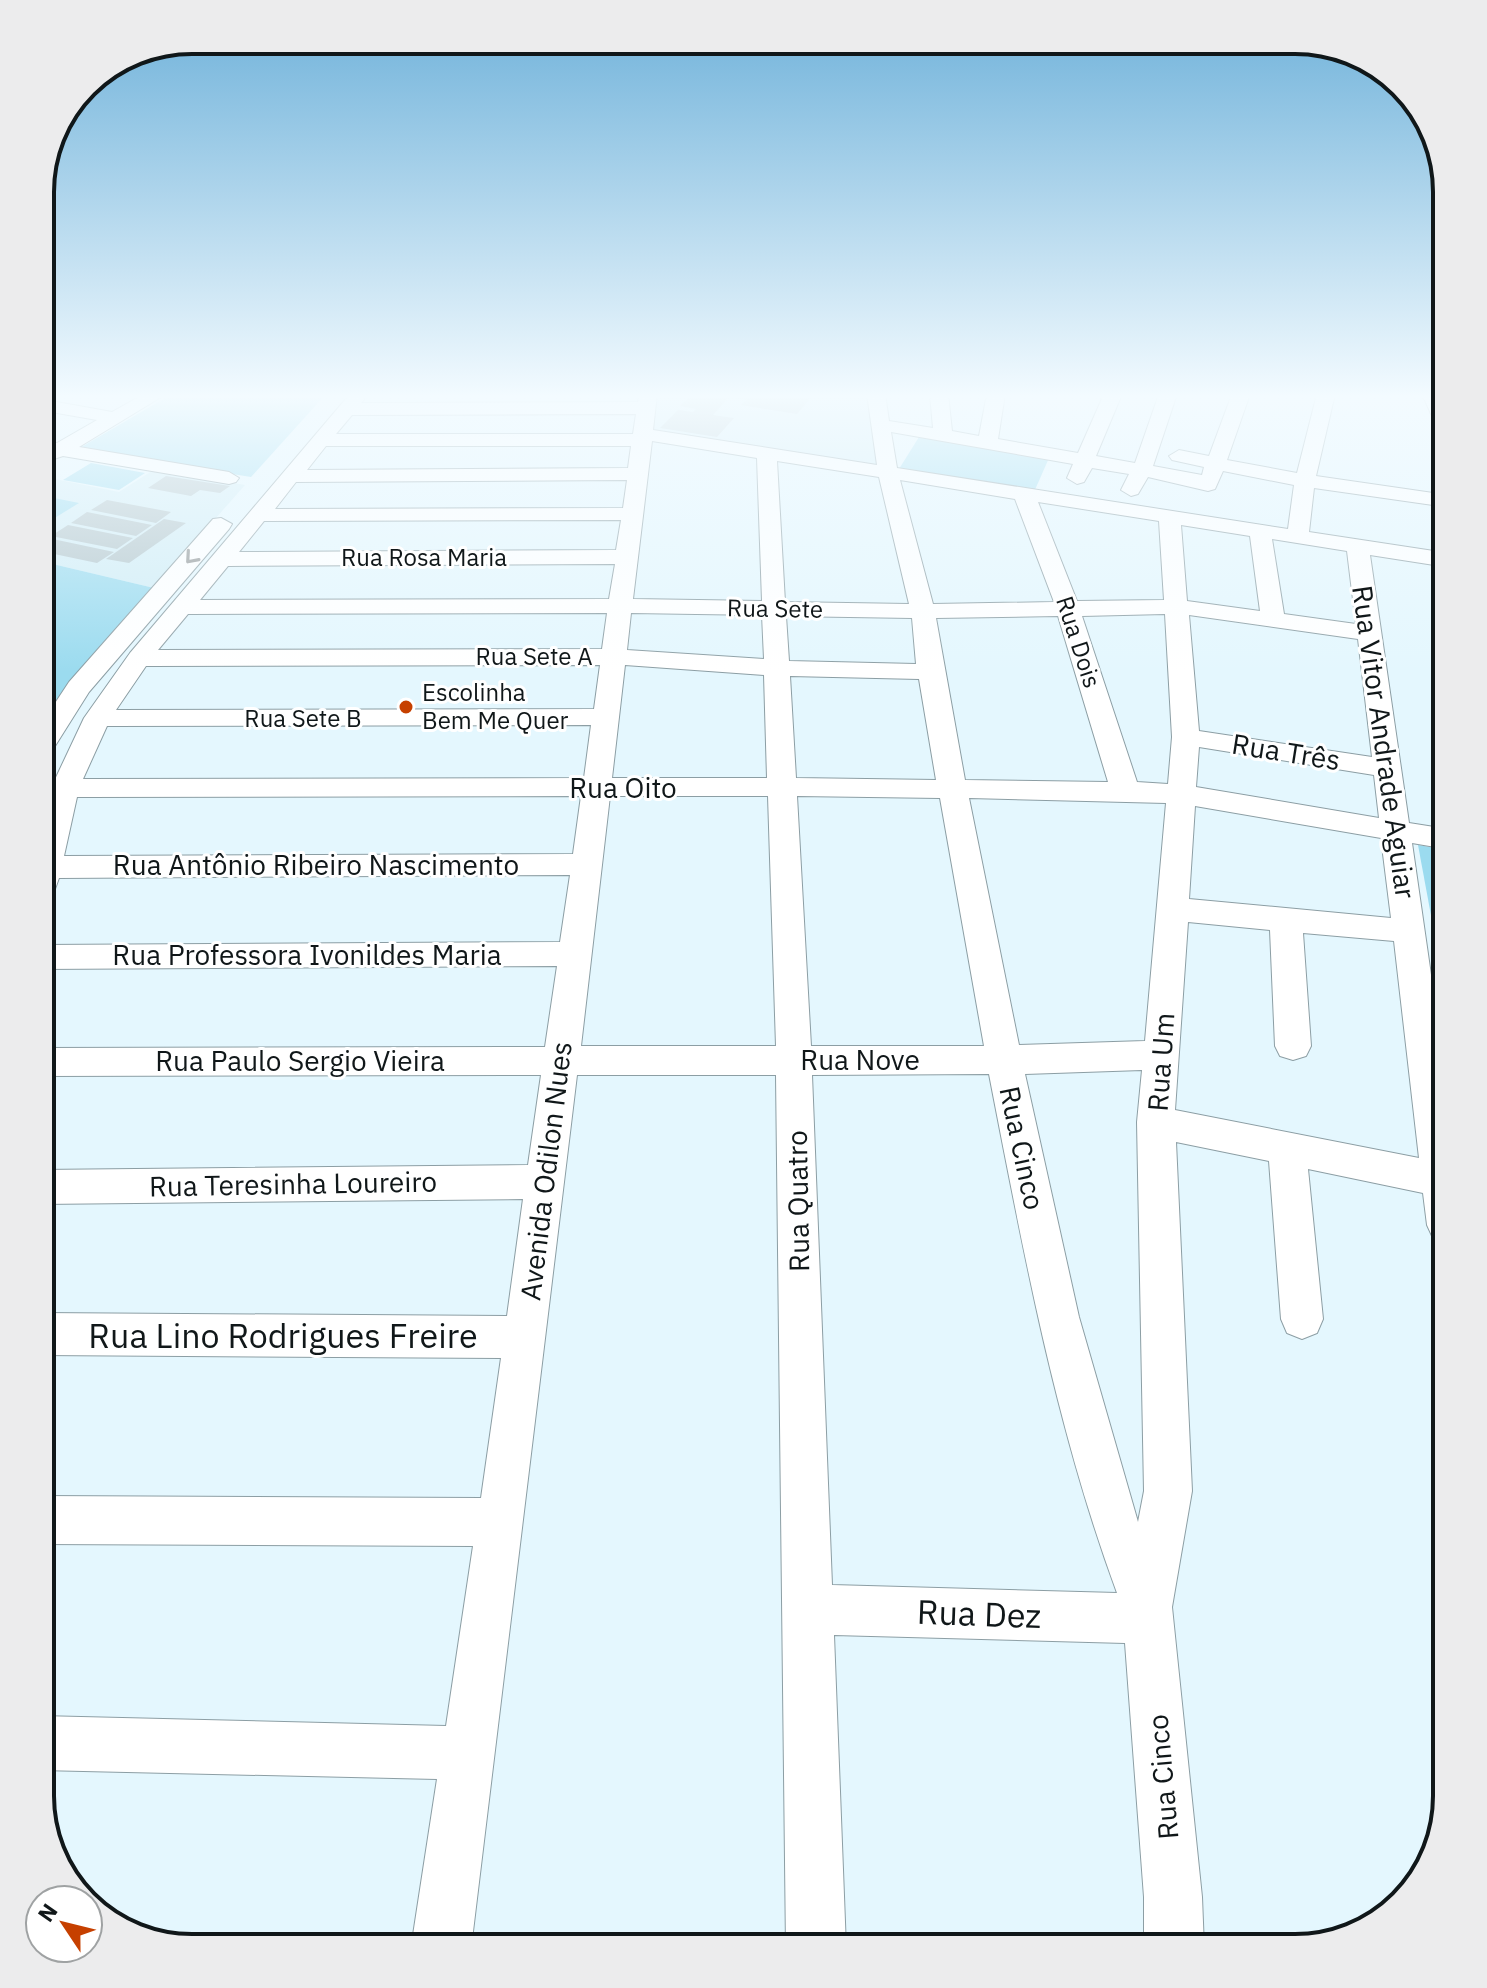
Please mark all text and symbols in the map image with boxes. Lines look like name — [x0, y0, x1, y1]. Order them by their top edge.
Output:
street label: Rua Rosa Maria — [341, 541, 507, 573]
one-way arrow — [186, 549, 201, 564]
street label: Rua Vitor Andrade Aguiar — [1344, 583, 1425, 901]
street label: Rua Sete — [727, 591, 823, 625]
street label: Rua Dois — [1049, 592, 1109, 692]
street label: Rua Sete A — [475, 640, 593, 672]
place label: Escolinha Bem Me Quer — [422, 676, 569, 736]
marker: Escolinha Bem Me Quer — [397, 698, 415, 716]
street label: Rua Sete B — [244, 702, 362, 734]
street label: Rua Três — [1229, 725, 1343, 778]
street label: Rua Oito — [569, 769, 677, 806]
street label: Rua Antônio Ribeiro Nascimento — [113, 846, 519, 883]
street label: Rua Professora Ivonildes Maria — [112, 936, 502, 973]
street label: Rua Um — [1139, 1011, 1182, 1113]
street label: Avenida Odilon Nues — [511, 1039, 580, 1303]
street label: Rua Nove — [800, 1041, 920, 1078]
street label: Rua Paulo Sergio Vieira — [155, 1042, 445, 1079]
street label: Rua Cinco — [991, 1083, 1054, 1213]
street label: Rua Quatro — [778, 1130, 817, 1272]
street label: Rua Teresinha Loureiro — [149, 1162, 437, 1205]
street label: Rua Lino Rodrigues Freire — [88, 1313, 478, 1357]
street label: Rua Dez — [916, 1589, 1042, 1637]
street label: Rua Cinco — [1139, 1713, 1186, 1841]
north arrow — [24, 1884, 104, 1964]
text: N — [31, 1897, 64, 1927]

